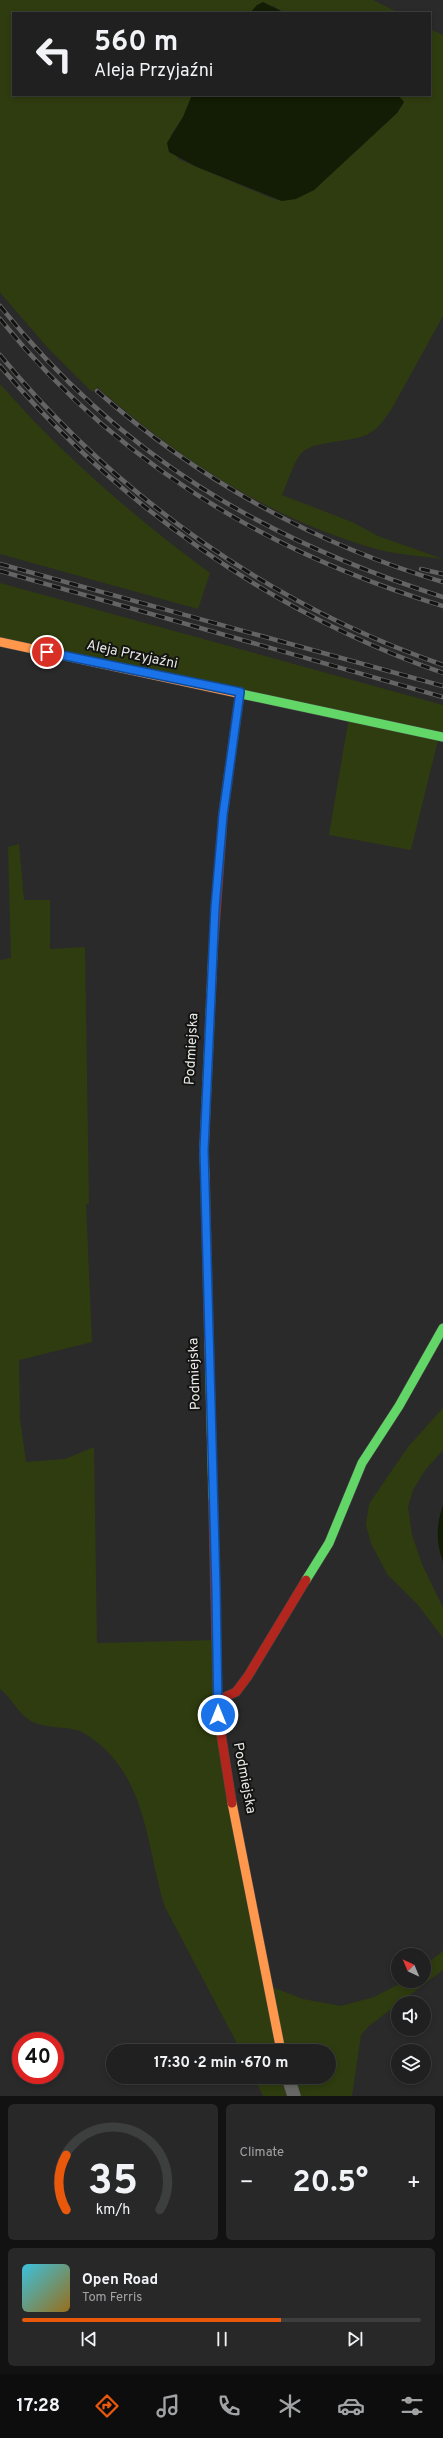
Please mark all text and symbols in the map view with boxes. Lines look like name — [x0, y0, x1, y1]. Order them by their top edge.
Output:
text: 560 m — [94, 25, 178, 61]
icon: left — [28, 28, 80, 80]
text: Aleja Przyjaźni — [94, 60, 213, 83]
pin — [30, 635, 64, 669]
street label: Aleja Przyjaźni — [85, 637, 179, 673]
icon: arrive — [36, 641, 58, 663]
street label: Podmiejska — [182, 1012, 202, 1086]
street label: Podmiejska — [185, 1338, 205, 1410]
position arrow — [197, 1694, 239, 1736]
street label: Podmiejska — [229, 1741, 259, 1815]
north arrow — [391, 1948, 431, 1988]
map controls — [391, 1948, 431, 2084]
button: sound — [391, 1996, 431, 2036]
speed limit sign: 40 — [12, 2032, 64, 2084]
button: layers — [391, 2044, 431, 2084]
text: 17:30 · 2 min · 670 m — [154, 2054, 288, 2073]
text: Climate — [240, 2145, 284, 2161]
text: 35 — [88, 2156, 138, 2209]
text: 20.5° — [292, 2165, 368, 2202]
text: − — [240, 2170, 254, 2197]
text: + — [407, 2170, 421, 2197]
text: km/h — [95, 2201, 130, 2219]
text: Open Road — [82, 2271, 158, 2290]
text: Tom Ferris — [82, 2290, 142, 2306]
icon: previous — [78, 2328, 100, 2350]
icon: pause — [211, 2328, 233, 2350]
icon: next — [344, 2328, 366, 2350]
icon: directions — [93, 2392, 121, 2420]
icon: music — [154, 2392, 182, 2420]
icon: phone — [215, 2392, 243, 2420]
icon: climate — [276, 2392, 304, 2420]
icon: car — [337, 2392, 365, 2420]
icon: filters — [398, 2392, 426, 2420]
text: 17:28 — [17, 2395, 60, 2418]

